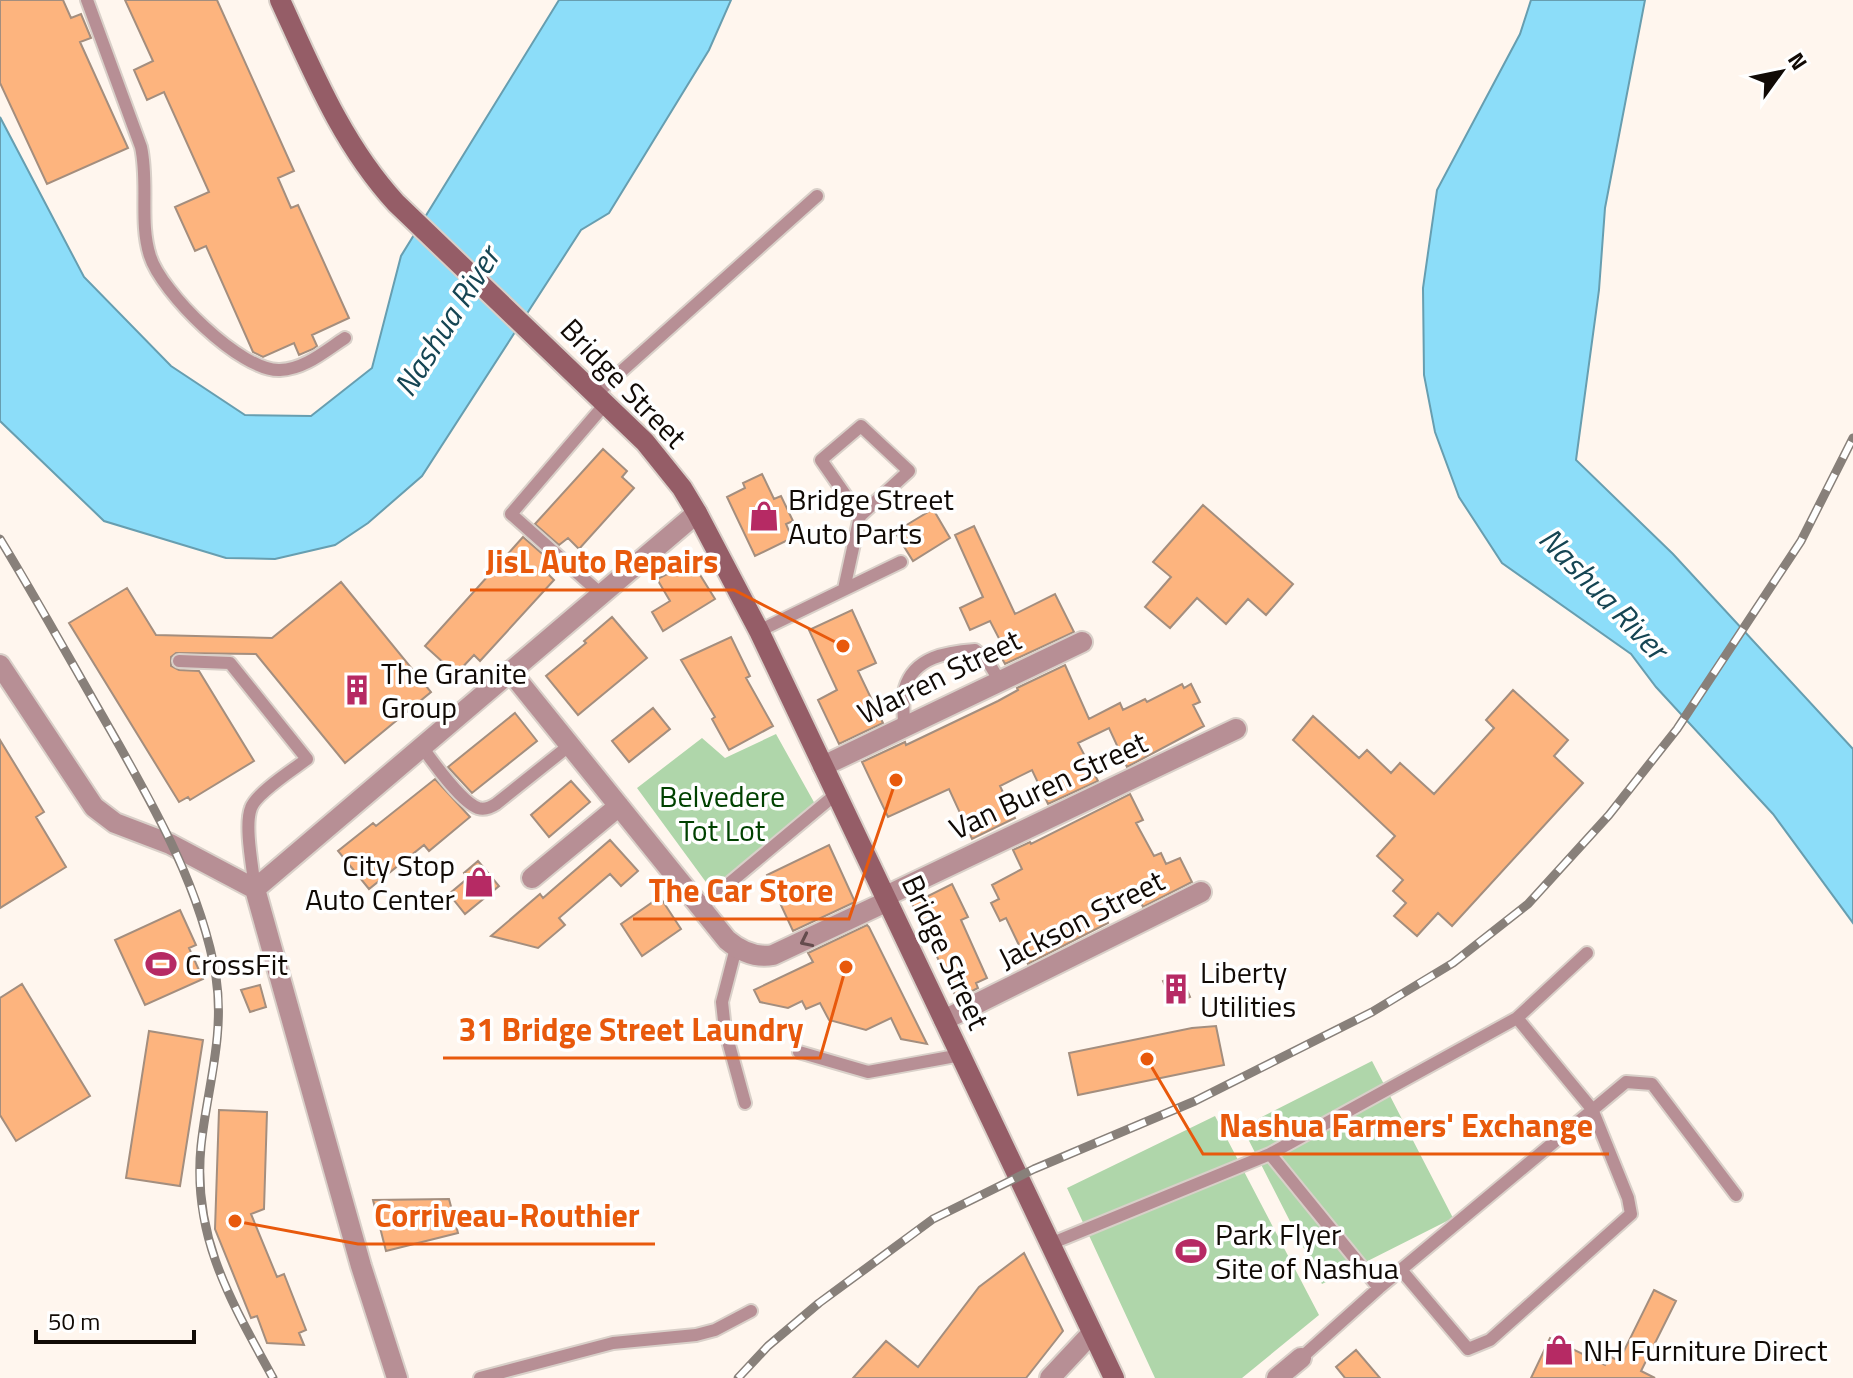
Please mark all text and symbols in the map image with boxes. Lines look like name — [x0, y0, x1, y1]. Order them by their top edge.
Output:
north arrow — [1741, 32, 1821, 112]
text: N — [1779, 45, 1816, 77]
water label: Nashua River — [381, 234, 513, 405]
street label: Bridge Street — [550, 307, 698, 459]
place label: Bridge Street Auto Parts — [788, 476, 954, 556]
shop icon: Bridge Street Auto Parts — [747, 499, 781, 533]
water label: Nashua River — [1528, 516, 1682, 673]
callout: JisL Auto Repairs — [470, 534, 734, 590]
text: JisL Auto Repairs — [486, 537, 718, 585]
street label: Warren Street — [849, 616, 1029, 735]
place label: The Granite Group — [381, 650, 527, 730]
building icon: The Granite Group — [340, 673, 374, 707]
street label: Van Buren Street — [941, 719, 1155, 851]
park label: Belvedere Tot Lot — [659, 773, 785, 853]
place label: City Stop Auto Center — [305, 842, 455, 922]
street label: Jackson Street — [990, 857, 1172, 981]
callout: The Car Store — [633, 863, 849, 919]
shop icon: City Stop Auto Center — [462, 865, 496, 899]
text: The Car Store — [649, 866, 833, 914]
street label: Bridge Street — [890, 867, 1002, 1037]
one-way arrow — [799, 931, 814, 947]
place label: CrossFit — [185, 941, 288, 987]
sports icon: CrossFit — [144, 947, 178, 981]
place label: Liberty Utilities — [1200, 949, 1296, 1029]
building icon: Liberty Utilities — [1159, 972, 1193, 1006]
callout: 31 Bridge Street Laundry — [443, 1002, 820, 1058]
text: 31 Bridge Street Laundry — [459, 1005, 804, 1053]
callout: Nashua Farmers' Exchange — [1203, 1098, 1609, 1154]
text: Nashua Farmers' Exchange — [1219, 1101, 1593, 1149]
callout: Corriveau-Routhier — [358, 1188, 655, 1244]
text: Corriveau-Routhier — [374, 1191, 640, 1239]
place label: Park Flyer Site of Nashua — [1215, 1211, 1399, 1291]
sports icon: Park Flyer Site of Nashua — [1174, 1234, 1208, 1268]
scale bar — [36, 1294, 194, 1344]
text: 50 m — [48, 1303, 100, 1339]
place label: NH Furniture Direct — [1583, 1327, 1828, 1373]
shop icon: NH Furniture Direct — [1542, 1333, 1576, 1367]

